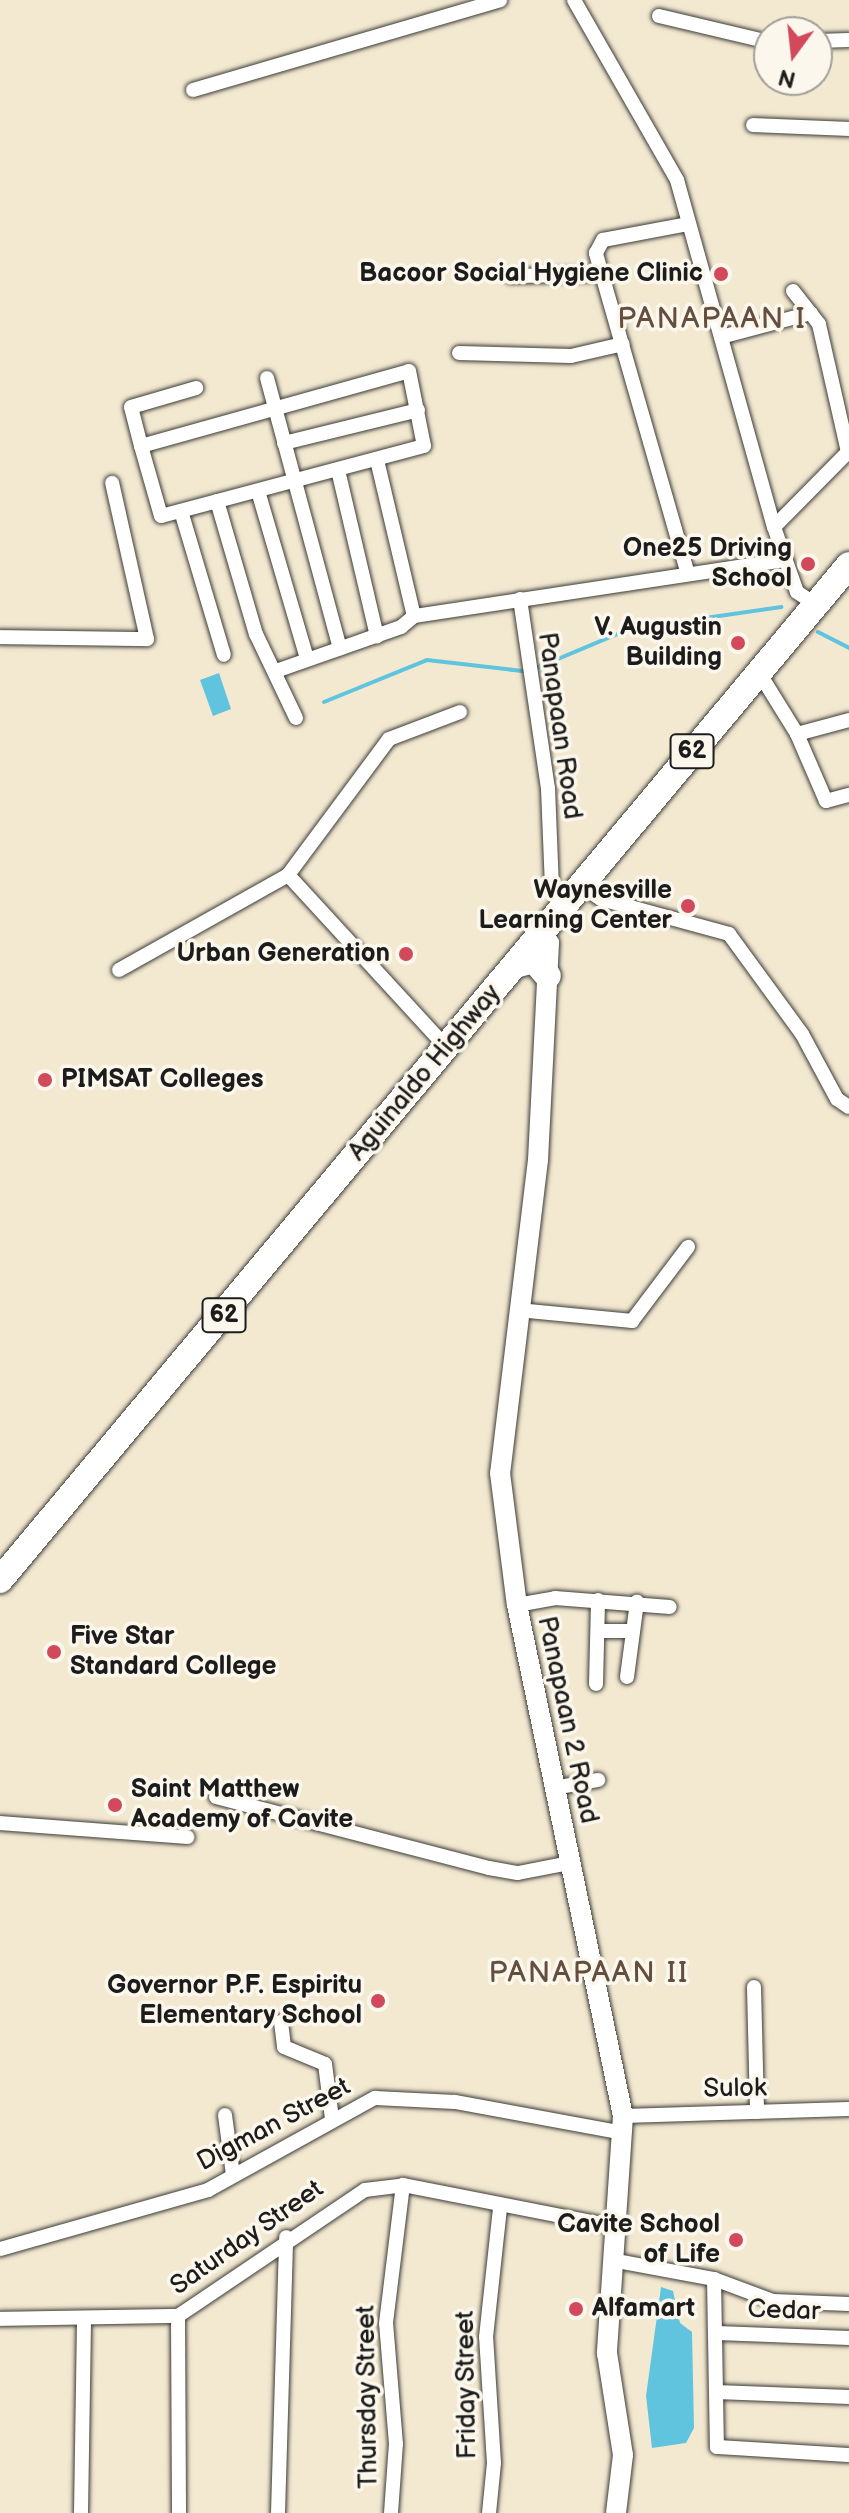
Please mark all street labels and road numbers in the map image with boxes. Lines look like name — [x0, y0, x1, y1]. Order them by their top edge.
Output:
street label: Panapaan Road — [530, 631, 588, 821]
road number: 62 — [668, 731, 716, 771]
street label: Aguinaldo Highway — [342, 978, 508, 1168]
road number: 62 — [200, 1295, 248, 1335]
street label: Panapaan 2 Road — [530, 1614, 604, 1826]
street label: Digman Street — [192, 2071, 356, 2179]
street label: Sulok — [703, 2073, 767, 2105]
street label: Saturday Street — [164, 2173, 330, 2303]
street label: Cedar — [747, 2294, 821, 2328]
street label: Thursday Street — [351, 2304, 385, 2490]
street label: Friday Street — [450, 2309, 484, 2461]

